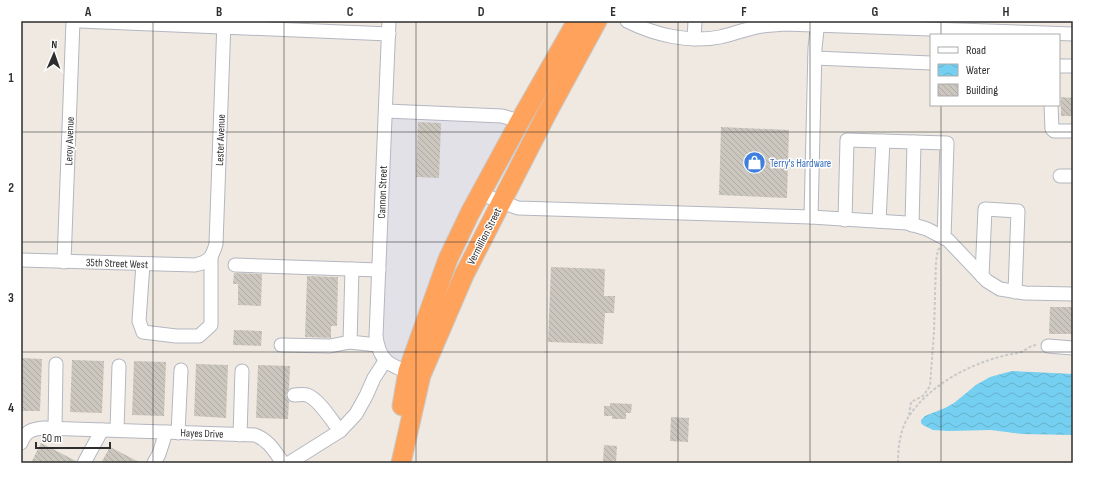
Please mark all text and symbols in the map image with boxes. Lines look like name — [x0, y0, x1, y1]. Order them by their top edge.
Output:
text: A — [84, 4, 92, 20]
text: B — [216, 4, 222, 20]
text: C — [347, 4, 354, 20]
text: D — [478, 4, 485, 20]
text: E — [610, 4, 616, 20]
text: F — [741, 4, 747, 20]
text: G — [872, 4, 879, 20]
text: H — [1003, 4, 1010, 20]
north arrow — [34, 34, 74, 74]
legend — [930, 34, 1060, 106]
text: N — [51, 38, 58, 51]
text: Road — [966, 43, 986, 58]
text: Water — [966, 63, 990, 78]
text: 1 — [8, 70, 14, 86]
text: Building — [966, 83, 998, 98]
street label: Lester Avenue — [213, 114, 228, 166]
street label: Leroy Avenue — [62, 116, 77, 166]
shop icon: Terry's Hardware — [741, 150, 767, 176]
place label: Terry's Hardware — [770, 157, 831, 170]
street label: Cannon Street — [375, 165, 390, 219]
text: 2 — [8, 180, 14, 196]
street label: Vermillion Street — [465, 205, 505, 267]
street label: 35th Street West — [86, 256, 149, 271]
text: 3 — [8, 290, 14, 306]
text: 4 — [8, 400, 14, 416]
scale bar — [36, 424, 110, 450]
street label: Hayes Drive — [180, 426, 224, 441]
text: 50 m — [42, 431, 62, 446]

